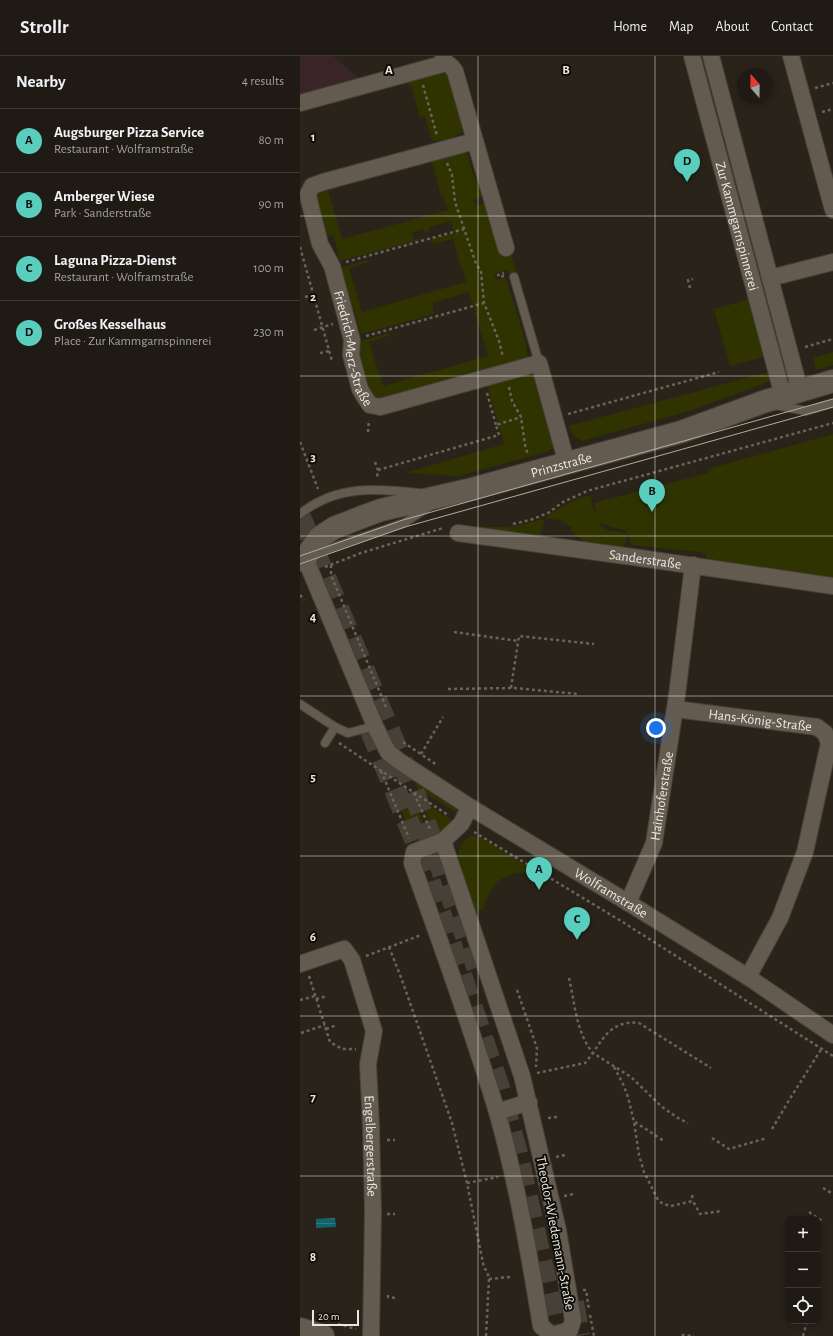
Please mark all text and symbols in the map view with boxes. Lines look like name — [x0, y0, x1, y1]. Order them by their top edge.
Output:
text: Strollr — [20, 18, 69, 37]
text: Home — [613, 20, 647, 34]
text: Map — [669, 20, 693, 34]
text: About — [715, 20, 749, 34]
text: Contact — [771, 20, 813, 34]
text: A — [385, 64, 393, 77]
text: B — [562, 64, 570, 77]
north arrow — [737, 68, 773, 104]
text: Nearby — [16, 73, 66, 90]
text: 4 results — [242, 75, 284, 88]
text: Augsburger Pizza Service — [54, 125, 204, 140]
text: 1 — [311, 131, 315, 144]
text: A — [25, 134, 33, 147]
text: 80 m — [258, 134, 284, 147]
text: Restaurant · Wolframstraße — [54, 143, 193, 156]
pin: D — [674, 149, 700, 182]
street label: Zur Kammgarnspinnerei — [713, 160, 760, 292]
text: Amberger Wiese — [54, 189, 155, 204]
text: B — [25, 198, 33, 211]
text: 90 m — [258, 198, 284, 211]
text: Park · Sanderstraße — [54, 207, 151, 220]
text: Laguna Pizza-Dienst — [54, 253, 176, 268]
text: C — [26, 262, 32, 275]
text: 100 m — [253, 262, 284, 275]
text: Restaurant · Wolframstraße — [54, 271, 193, 284]
street label: Friedrich-Merz-Straße — [331, 289, 375, 409]
text: 2 — [310, 291, 316, 304]
text: Großes Kesselhaus — [54, 317, 166, 332]
text: D — [25, 326, 33, 339]
text: 230 m — [253, 326, 284, 339]
text: Place · Zur Kammgarnspinnerei — [54, 335, 211, 348]
text: 3 — [310, 451, 316, 464]
street label: Prinzstraße — [529, 451, 594, 481]
pin: B — [639, 479, 665, 512]
street label: Sanderstraße — [608, 548, 682, 572]
text: 4 — [310, 611, 317, 624]
street label: Hans-König-Straße — [708, 707, 813, 734]
your location — [646, 718, 666, 738]
street label: Hainhoferstraße — [648, 751, 676, 842]
text: 5 — [310, 771, 316, 784]
pin: A — [526, 857, 552, 890]
street label: Wolframstraße — [572, 866, 650, 921]
pin: C — [564, 907, 590, 940]
text: 6 — [310, 931, 316, 944]
text: 7 — [310, 1091, 316, 1104]
street label: Engelbergerstraße — [362, 1095, 379, 1197]
street label: Theodor-Wiedemann-Straße — [533, 1155, 577, 1312]
map controls — [785, 1216, 821, 1324]
button: + — [785, 1216, 821, 1252]
text: 8 — [310, 1251, 316, 1264]
button: − — [785, 1252, 821, 1288]
button: locate — [785, 1288, 821, 1324]
scale bar — [312, 1308, 359, 1327]
text: 20 m — [318, 1311, 339, 1322]

